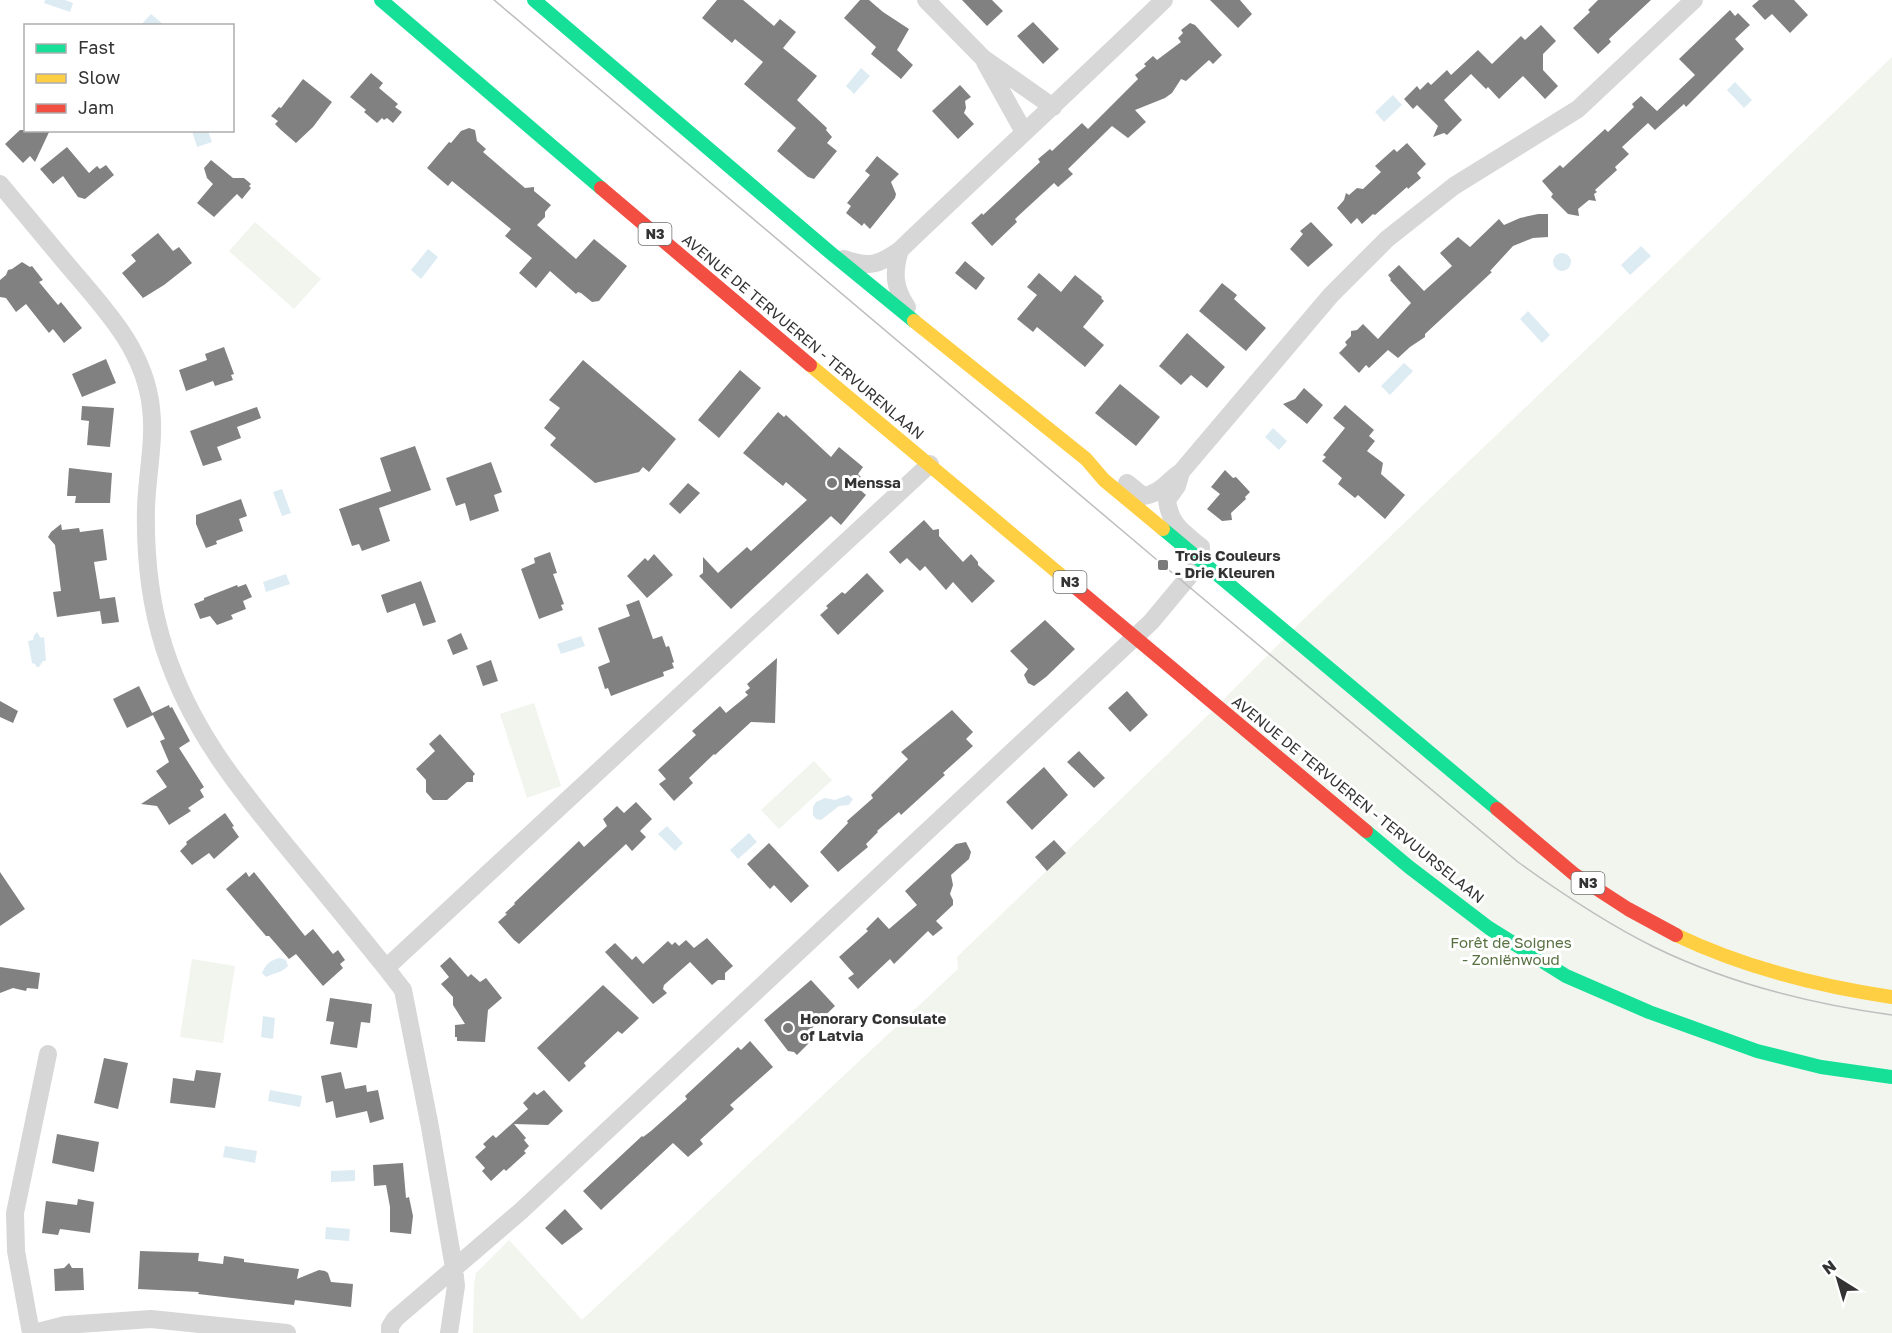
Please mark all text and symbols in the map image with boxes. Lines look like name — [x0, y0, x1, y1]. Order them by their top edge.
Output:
legend — [24, 24, 234, 132]
text: Fast — [78, 36, 115, 58]
text: Slow — [78, 66, 121, 88]
text: Jam — [78, 96, 114, 118]
road number: N3 — [638, 223, 672, 245]
street label: AVENUE DE TERVUEREN - TERVURENLAAN — [679, 230, 928, 443]
place label: Menssa — [844, 473, 901, 491]
marker: Menssa — [825, 476, 839, 490]
place label: Trois Couleurs - Drie Kleuren — [1175, 546, 1281, 581]
marker: Trois Couleurs - Drie Kleuren — [1156, 558, 1170, 572]
road number: N3 — [1054, 571, 1086, 593]
street label: AVENUE DE TERVUEREN - TERVUURSELAAN — [1229, 692, 1488, 907]
road number: N3 — [1572, 872, 1604, 894]
park label: Forêt de Soignes - Zoniënwoud — [1450, 933, 1572, 968]
place label: Honorary Consulate of Latvia — [800, 1009, 947, 1044]
marker: Honorary Consulate of Latvia — [781, 1021, 795, 1035]
north arrow — [1808, 1249, 1868, 1309]
text: N — [1818, 1255, 1840, 1279]

